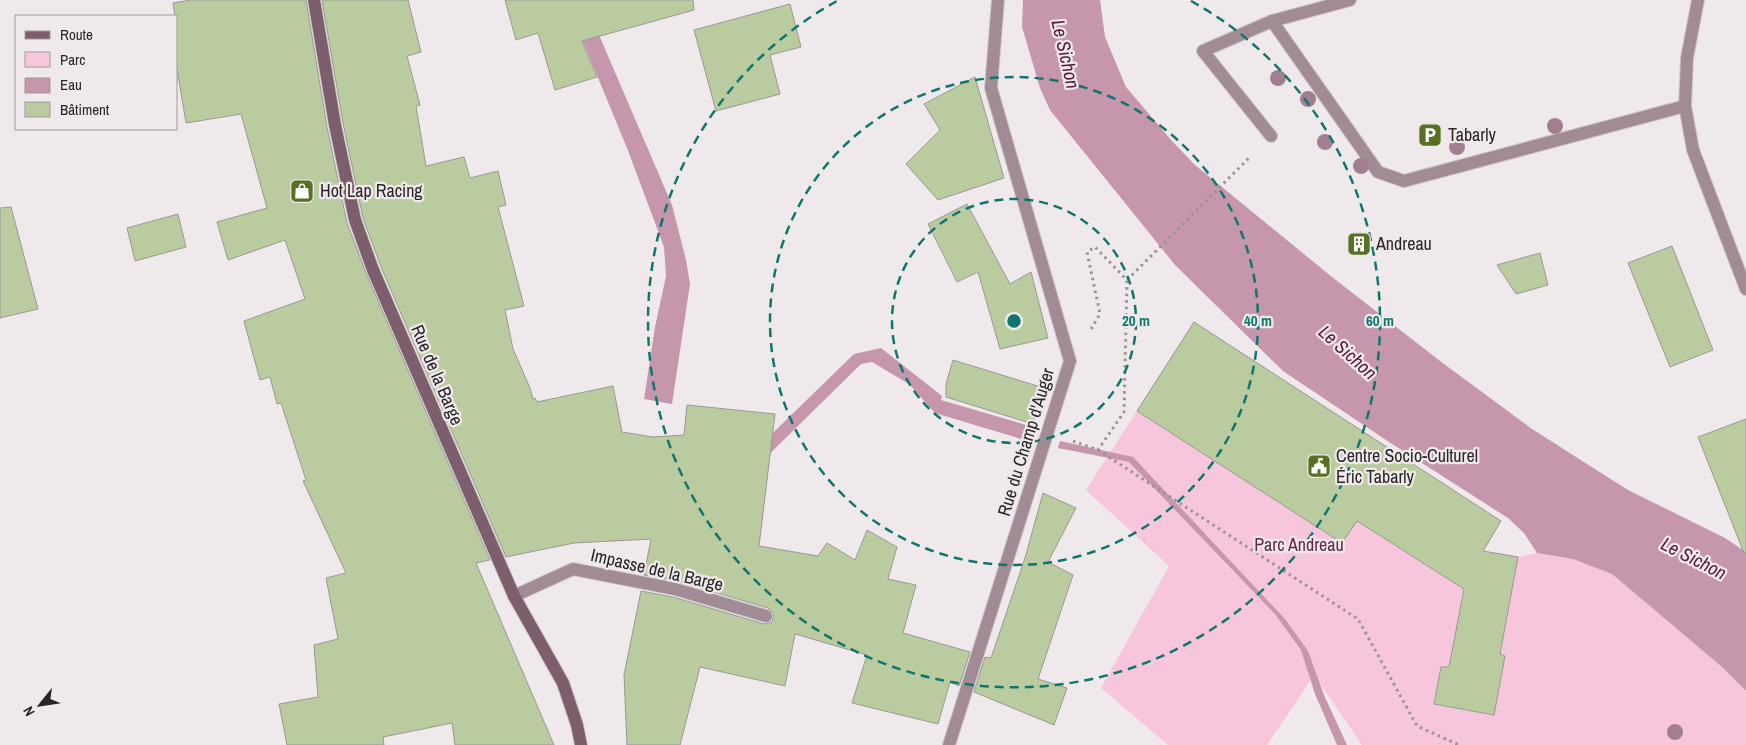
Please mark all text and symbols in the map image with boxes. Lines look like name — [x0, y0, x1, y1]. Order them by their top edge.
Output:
legend — [15, 15, 178, 130]
water label: Le Sichon — [1045, 17, 1087, 91]
text: Route — [60, 24, 93, 45]
text: Parc — [60, 49, 85, 70]
text: Eau — [60, 74, 82, 95]
text: Bâtiment — [60, 99, 110, 120]
parking icon: Tabarly — [1417, 122, 1443, 148]
place label: Tabarly — [1448, 122, 1496, 147]
shop icon: Hot Lap Racing — [289, 178, 315, 204]
place label: Hot Lap Racing — [320, 178, 423, 203]
building icon: Andreau — [1346, 231, 1372, 257]
place label: Andreau — [1375, 231, 1432, 256]
text: 20 m — [1122, 310, 1150, 331]
text: 40 m — [1244, 310, 1272, 331]
text: 60 m — [1366, 310, 1394, 331]
centre of rings — [1005, 312, 1023, 330]
water label: Le Sichon — [1313, 319, 1383, 385]
street label: Rue de la Barge — [405, 321, 470, 429]
street label: Rue du Champ d'Auger — [991, 365, 1060, 519]
place label: Centre Socio-Culturel Éric Tabarly — [1336, 443, 1478, 489]
public building icon: Centre Socio-Culturel Éric Tabarly — [1306, 453, 1332, 479]
water label: Le Sichon — [1657, 530, 1731, 586]
park label: Parc Andreau — [1254, 532, 1344, 557]
street label: Impasse de la Barge — [588, 542, 726, 597]
north arrow — [15, 680, 65, 730]
text: N — [19, 703, 39, 720]

